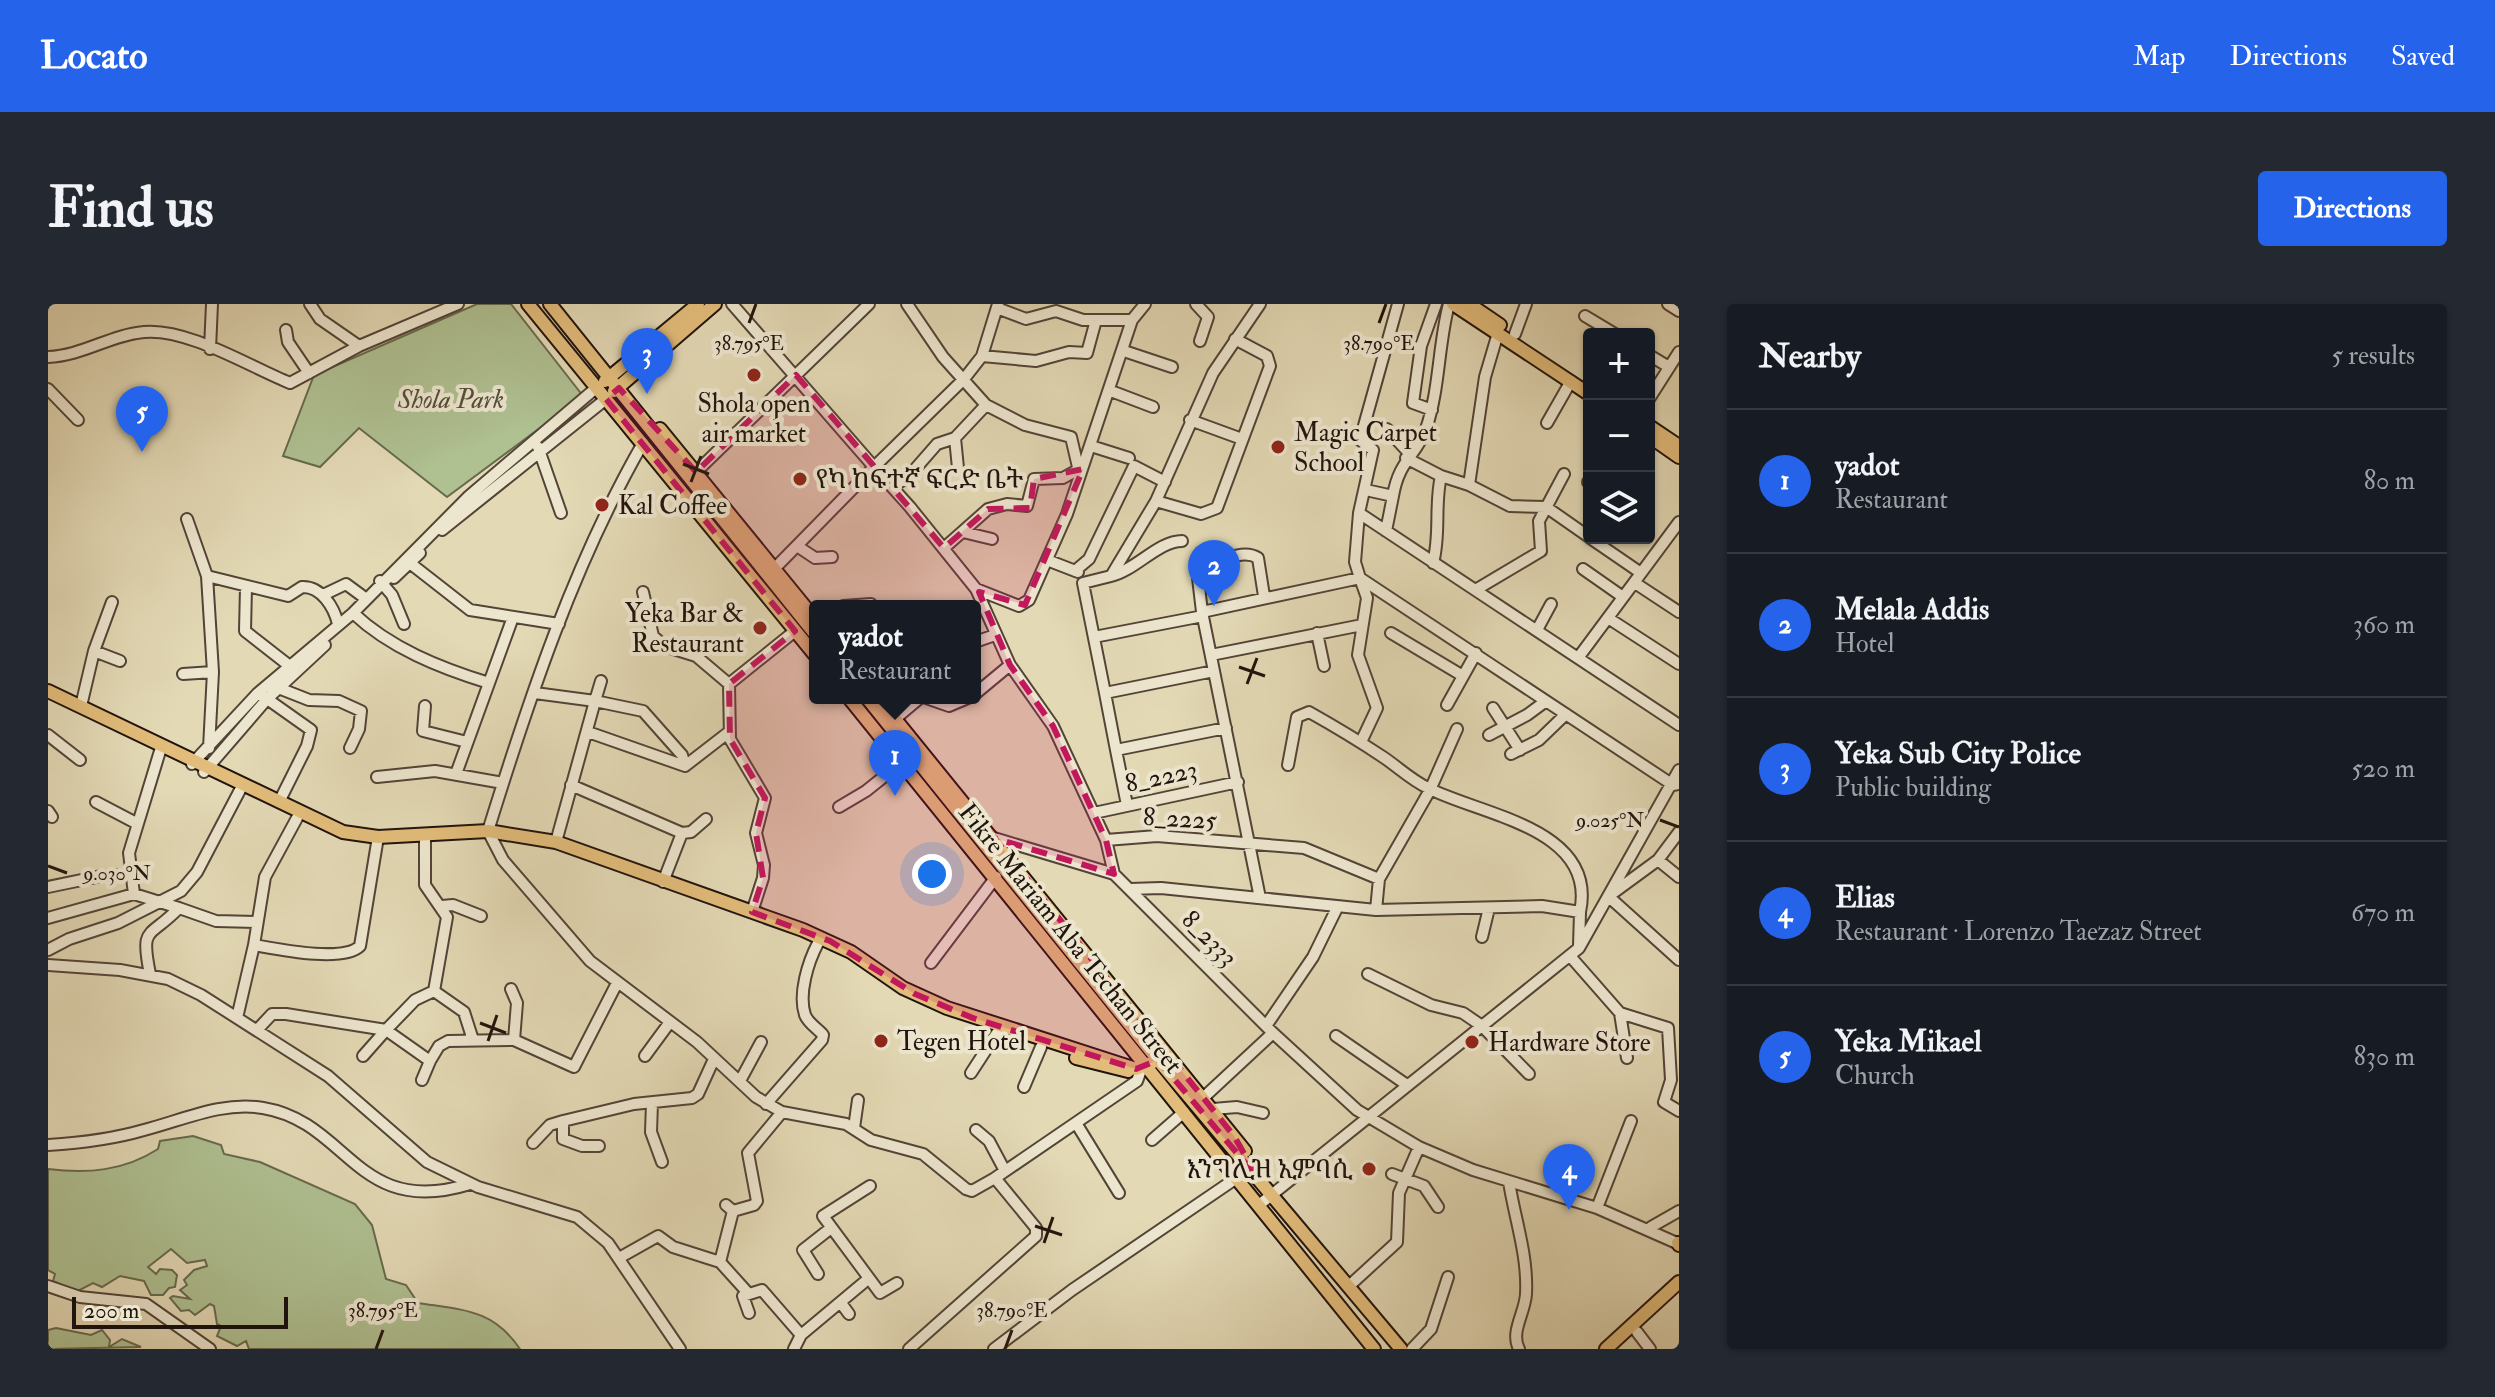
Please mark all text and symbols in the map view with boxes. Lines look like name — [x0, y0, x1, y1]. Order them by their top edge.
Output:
text: Locato — [40, 32, 147, 80]
text: Map — [2133, 39, 2186, 74]
text: Directions — [2230, 39, 2347, 74]
text: Saved — [2391, 39, 2455, 74]
button: Directions — [2258, 171, 2447, 246]
text: Find us — [48, 173, 214, 244]
pin: 3 — [621, 328, 673, 394]
map controls — [1583, 328, 1655, 544]
button: + — [1583, 328, 1655, 400]
text: 38.795°E — [714, 331, 784, 356]
text: 38.790°E — [1343, 331, 1415, 356]
text: Nearby — [1759, 335, 1861, 378]
text: 5 results — [2331, 340, 2415, 372]
marker: Shola open air market — [745, 366, 763, 384]
park label: Shola Park — [397, 384, 504, 416]
pin: 5 — [116, 386, 168, 452]
place label: Shola open air market — [697, 388, 811, 450]
button: − — [1583, 400, 1655, 472]
place label: Magic Carpet School — [1294, 417, 1437, 479]
marker: Magic Carpet School — [1269, 438, 1287, 456]
text: yadot — [1835, 447, 1899, 484]
place label: የካ ከፍተኛ ፍርድ ቤት — [816, 464, 1023, 496]
text: 1 — [1780, 465, 1790, 497]
text: 80 m — [2364, 465, 2415, 497]
marker: የካ ከፍተኛ ፍርድ ቤት — [791, 470, 809, 488]
button: layers — [1583, 472, 1655, 544]
text: Restaurant — [1835, 484, 1948, 516]
place label: Kal Coffee — [618, 490, 727, 522]
marker: Kal Coffee — [593, 496, 611, 514]
pin: 2 — [1188, 540, 1240, 606]
text: Melala Addis — [1835, 591, 1989, 628]
place label: Yeka Bar & Restaurant — [625, 598, 744, 660]
popup — [809, 600, 981, 704]
text: 2 — [1778, 609, 1792, 641]
text: 360 m — [2353, 609, 2415, 641]
text: yadot — [839, 618, 903, 655]
marker: Yeka Bar & Restaurant — [751, 619, 769, 637]
text: Hotel — [1835, 628, 1894, 660]
text: Restaurant — [839, 655, 951, 687]
pin: 1 — [869, 730, 921, 796]
text: Yeka Sub City Police — [1835, 735, 2081, 772]
text: 3 — [1780, 753, 1790, 785]
text: 520 m — [2352, 753, 2415, 785]
street label: 8_2223 — [1122, 754, 1200, 800]
text: Public building — [1835, 772, 1991, 804]
street label: Fikre Mariam Aba Techan Street — [951, 797, 1189, 1080]
street label: 8_2225 — [1142, 801, 1218, 837]
text: 9.025°N — [1574, 808, 1644, 833]
your location — [912, 854, 952, 894]
text: 9.030°N — [81, 861, 151, 886]
text: Elias — [1835, 879, 1895, 916]
text: 4 — [1778, 897, 1792, 929]
text: 670 m — [2351, 897, 2415, 929]
street label: 8_2333 — [1175, 904, 1244, 973]
text: Restaurant · Lorenzo Taezaz Street — [1835, 916, 2202, 948]
text: Yeka Mikael — [1835, 1023, 1982, 1060]
place label: Tegen Hotel — [897, 1026, 1026, 1058]
place label: Hardware Store — [1488, 1027, 1651, 1059]
marker: Tegen Hotel — [872, 1032, 890, 1050]
marker: Hardware Store — [1463, 1033, 1481, 1051]
text: 5 — [1779, 1041, 1791, 1073]
text: 830 m — [2354, 1041, 2415, 1073]
text: Church — [1835, 1060, 1915, 1092]
pin: 4 — [1543, 1144, 1595, 1210]
place label: እንግሊዝ ኢምባሲ — [1187, 1154, 1353, 1186]
marker: እንግሊዝ ኢምባሲ — [1360, 1160, 1378, 1178]
scale bar — [72, 1293, 288, 1329]
text: 200 m — [84, 1297, 139, 1325]
text: 38.795°E — [348, 1298, 418, 1323]
text: 38.790°E — [976, 1298, 1048, 1323]

